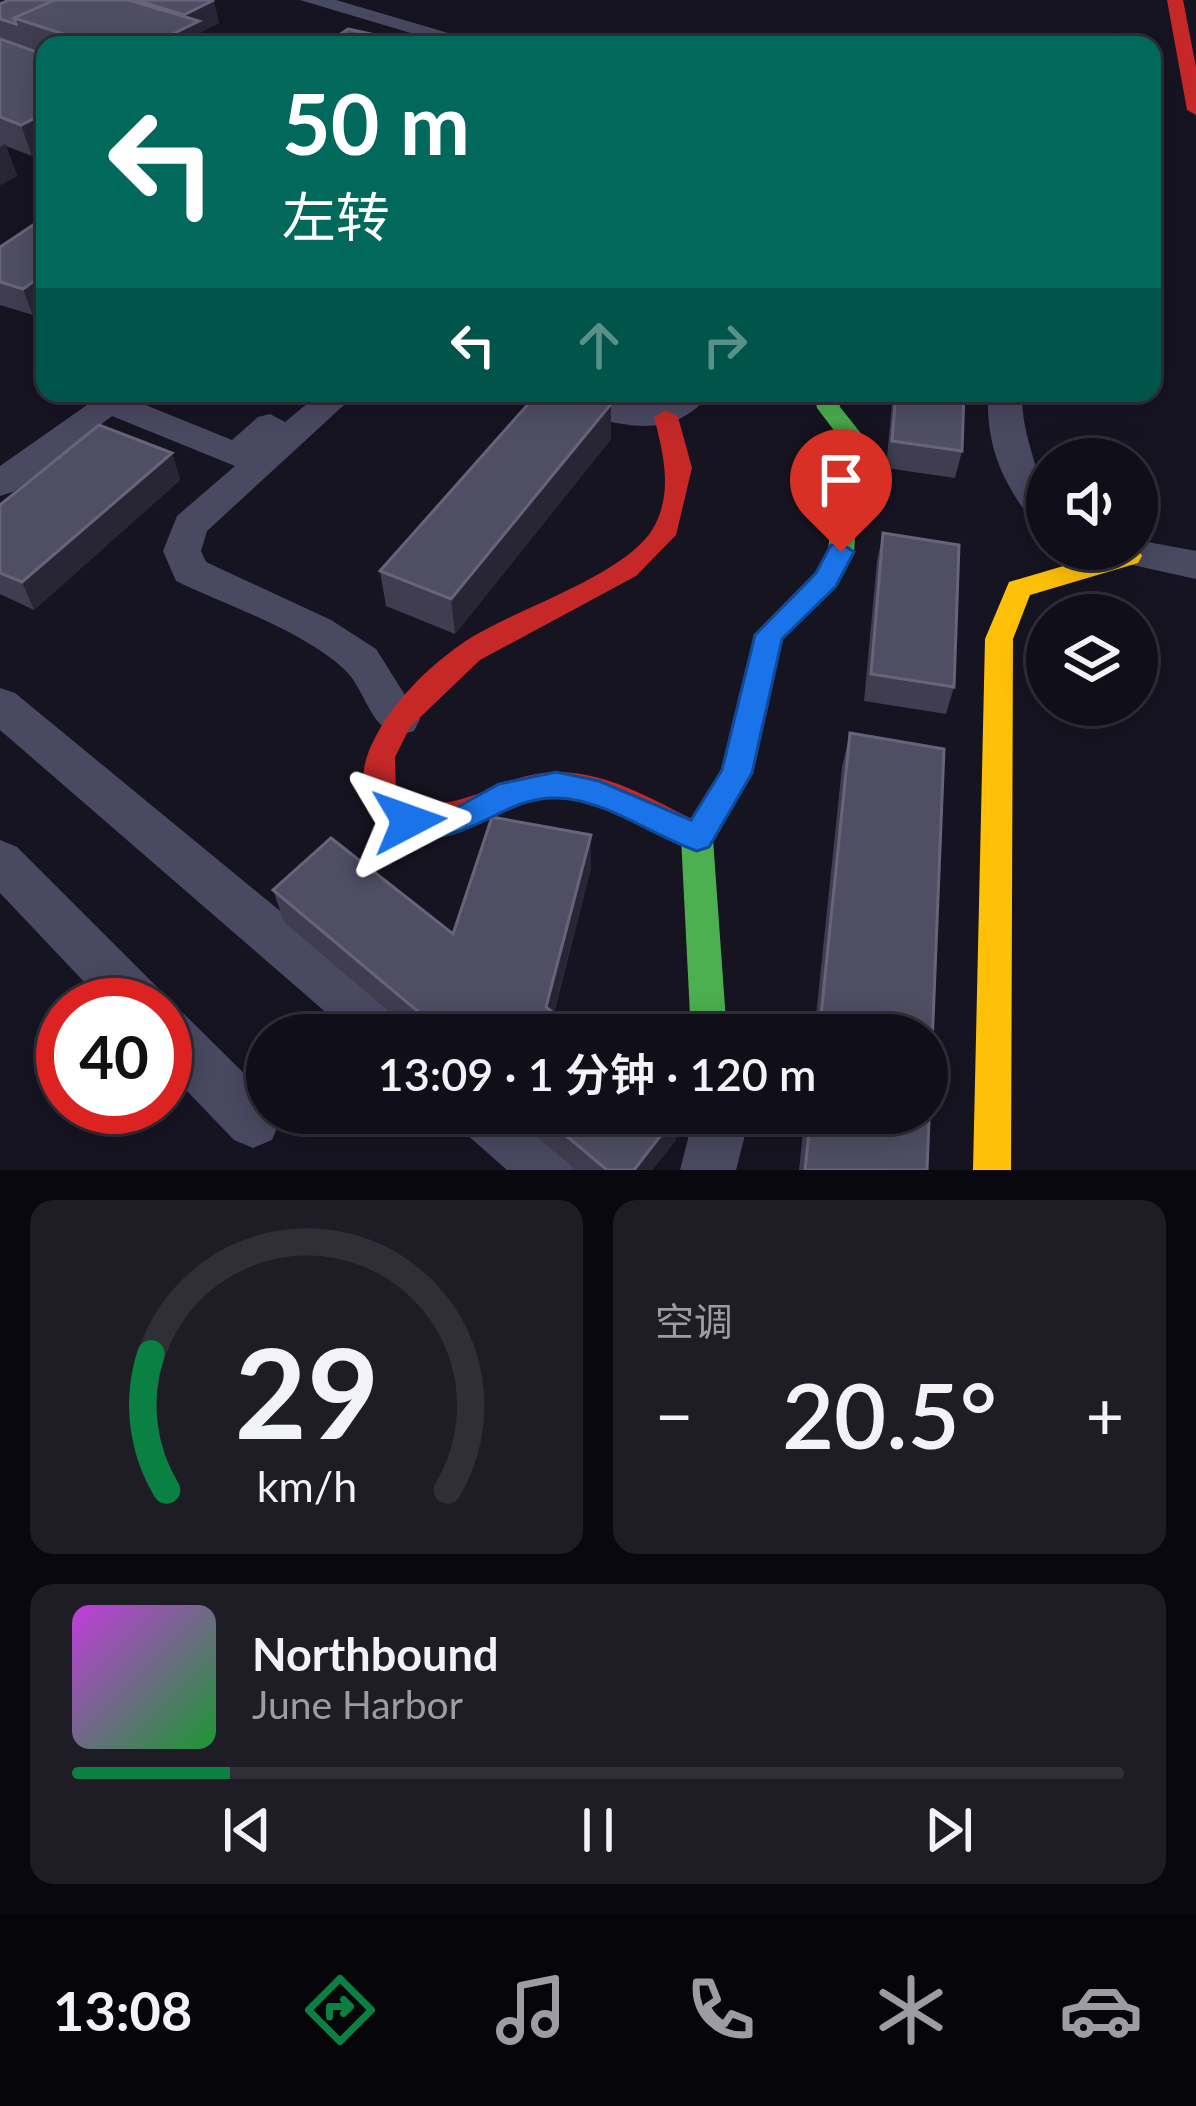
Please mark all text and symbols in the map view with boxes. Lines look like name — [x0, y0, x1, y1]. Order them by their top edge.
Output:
text: 50 m — [282, 72, 470, 173]
icon: left — [84, 84, 240, 240]
text: 左转 — [282, 184, 390, 249]
icon: left — [440, 312, 506, 378]
icon: ahead — [566, 312, 632, 378]
icon: right — [692, 312, 758, 378]
pin — [790, 429, 892, 552]
map controls — [1026, 438, 1158, 726]
button: sound — [1026, 438, 1158, 570]
icon: arrive — [808, 447, 874, 513]
button: layers — [1026, 594, 1158, 726]
position arrow — [346, 758, 472, 884]
speed limit sign: 40 — [36, 978, 192, 1134]
text: 13:09 · 1 分钟 · 120 m — [378, 1047, 816, 1101]
text: 空调 — [655, 1298, 733, 1344]
text: 29 — [234, 1316, 379, 1466]
text: 20.5° — [782, 1360, 997, 1468]
text: − — [655, 1375, 693, 1454]
text: + — [1086, 1375, 1124, 1454]
text: km/h — [256, 1460, 357, 1511]
text: Northbound — [252, 1627, 498, 1681]
text: June Harbor — [252, 1681, 463, 1727]
icon: previous — [214, 1797, 280, 1863]
icon: pause — [565, 1797, 631, 1863]
icon: next — [916, 1797, 982, 1863]
icon: directions — [298, 1968, 382, 2052]
icon: music — [489, 1968, 573, 2052]
icon: phone — [679, 1968, 763, 2052]
icon: climate — [869, 1968, 953, 2052]
icon: car — [1059, 1968, 1143, 2052]
text: 13:08 — [53, 1978, 192, 2043]

